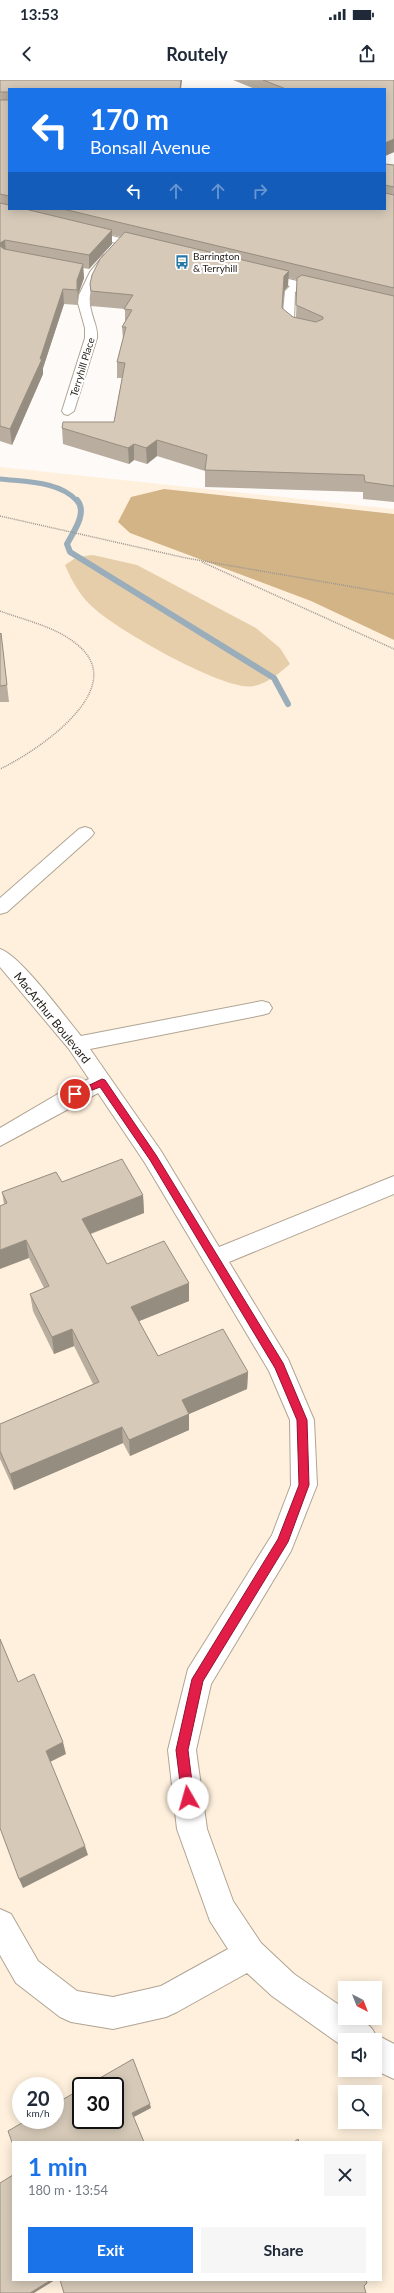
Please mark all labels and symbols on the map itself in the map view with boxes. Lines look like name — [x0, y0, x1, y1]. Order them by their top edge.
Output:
place label: Barrington & Terryhill — [193, 250, 240, 274]
bus stop icon: Barrington & Terryhill — [174, 254, 190, 270]
street label: Terryhill Place — [67, 336, 97, 398]
street label: MacArthur Boulevard — [11, 969, 94, 1066]
pin — [58, 1077, 92, 1111]
position arrow — [167, 1777, 209, 1819]
north arrow — [338, 1981, 382, 2025]
speed limit sign: 30 — [72, 2077, 124, 2129]

